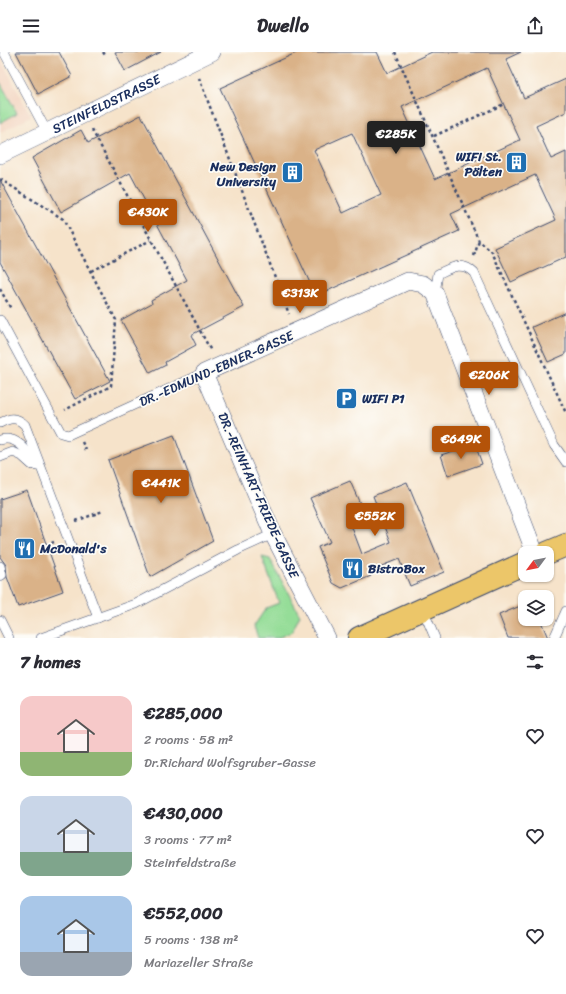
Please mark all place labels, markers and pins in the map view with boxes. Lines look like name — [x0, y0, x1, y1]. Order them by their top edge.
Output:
pin: €285K — [368, 121, 424, 155]
place label: WIFI St. Pölten — [456, 145, 503, 183]
building icon: WIFI St. Pölten — [504, 150, 530, 176]
place label: New Design University — [209, 155, 277, 193]
building icon: New Design University — [279, 160, 305, 186]
pin: €430K — [120, 199, 176, 233]
pin: €313K — [272, 280, 328, 314]
pin: €206K — [461, 362, 517, 396]
parking icon: WIFI P1 — [333, 385, 359, 411]
place label: WIFI P1 — [362, 387, 405, 410]
pin: €649K — [433, 426, 489, 460]
pin: €441K — [133, 470, 189, 504]
pin: €552K — [347, 503, 403, 537]
restaurant icon: McDonald's — [11, 535, 37, 561]
place label: McDonald's — [39, 537, 107, 560]
restaurant icon: BistroBox — [339, 555, 365, 581]
place label: BistroBox — [368, 557, 425, 580]

